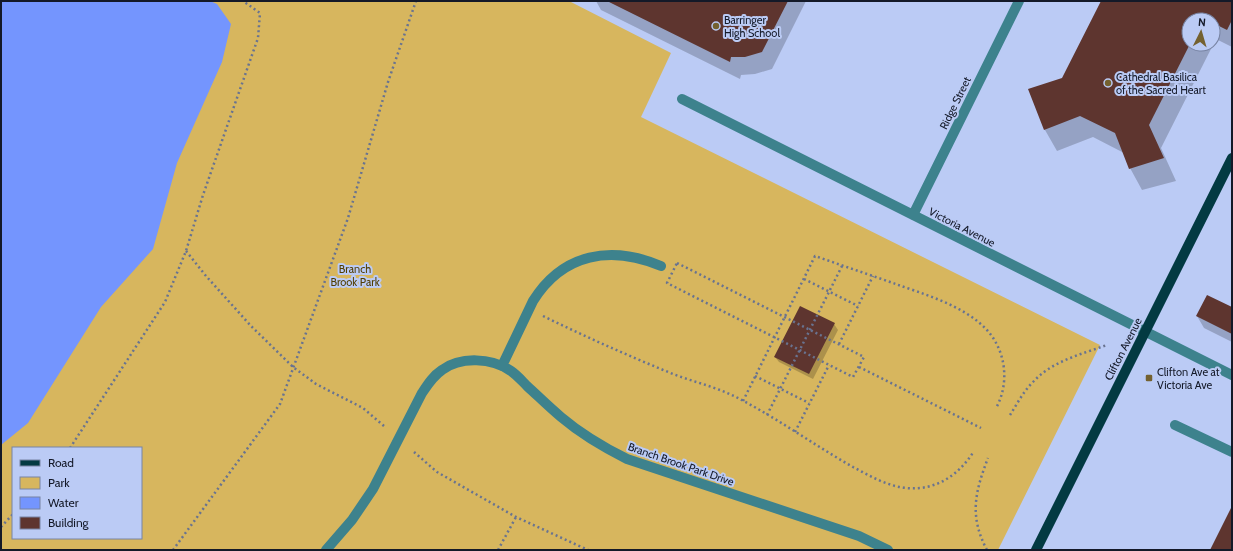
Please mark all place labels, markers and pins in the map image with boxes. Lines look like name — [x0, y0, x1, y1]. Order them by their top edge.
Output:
place label: Barringer High School — [724, 13, 780, 40]
marker: Barringer High School — [711, 21, 721, 31]
place label: Cathedral Basilica of the Sacred Heart — [1116, 70, 1206, 97]
marker: Cathedral Basilica of the Sacred Heart — [1103, 78, 1113, 88]
place label: Clifton Ave at Victoria Ave — [1157, 365, 1220, 392]
marker: Clifton Ave at Victoria Ave — [1144, 373, 1154, 383]

